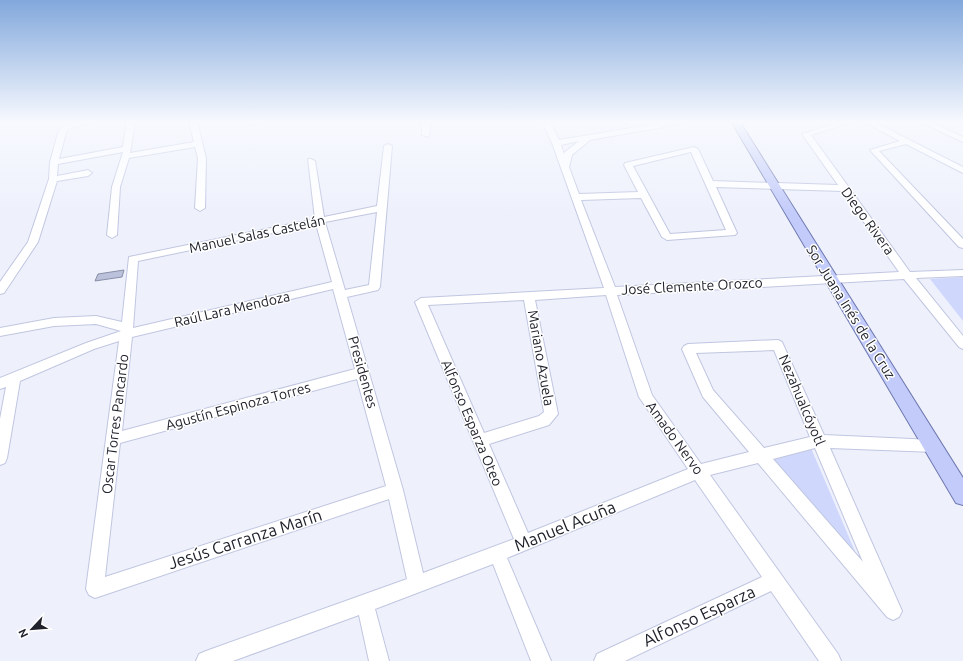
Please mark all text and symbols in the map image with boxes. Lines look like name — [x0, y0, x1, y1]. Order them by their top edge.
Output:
street label: Diego Rivera — [838, 184, 898, 258]
street label: Manuel Salas Castelán — [188, 212, 326, 256]
street label: Sor Juana Inés de la Cruz — [803, 242, 899, 382]
street label: José Clemente Orozco — [621, 274, 763, 298]
street label: Raúl Lara Mendoza — [172, 288, 292, 330]
street label: Mariano Azuela — [525, 309, 557, 407]
street label: Presidentes — [345, 334, 381, 410]
street label: Nezahualcóyotl — [776, 352, 828, 448]
street label: Oscar Torres Pancardo — [98, 353, 132, 495]
street label: Alfonso Esparza Oteo — [438, 358, 506, 488]
street label: Agustín Espinoza Torres — [164, 379, 312, 433]
street label: Amado Nervo — [643, 398, 707, 478]
street label: Manuel Acuña — [511, 497, 618, 555]
street label: Jesús Carranza Marín — [165, 505, 324, 572]
street label: Alfonso Esparza — [640, 581, 758, 650]
north arrow — [12, 609, 52, 649]
text: N — [16, 627, 30, 640]

